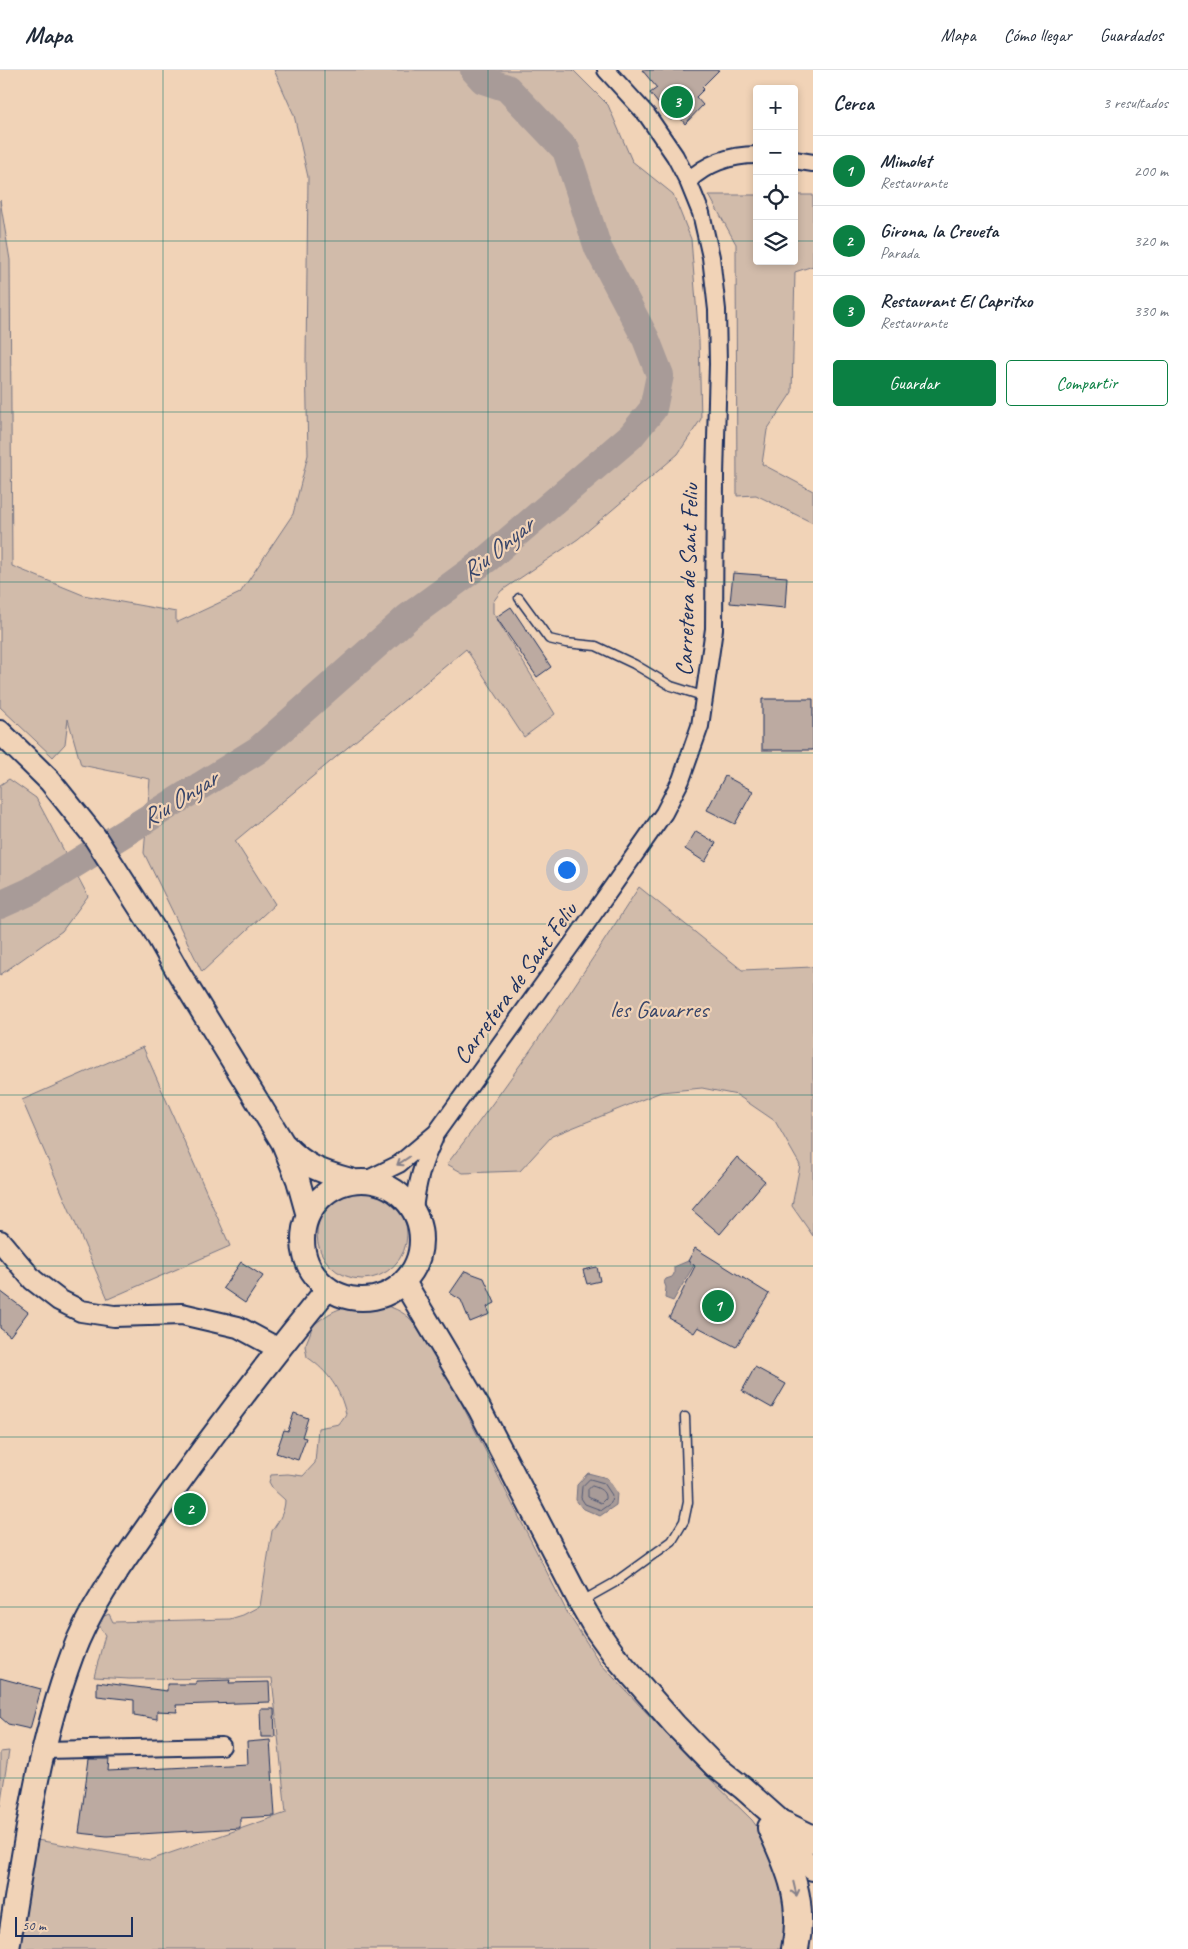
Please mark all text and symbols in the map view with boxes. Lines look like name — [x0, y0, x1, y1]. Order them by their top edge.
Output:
text: Mapa — [25, 20, 72, 50]
text: Mapa — [941, 24, 976, 46]
text: Cómo llegar — [1004, 24, 1072, 46]
text: Guardados — [1100, 24, 1163, 46]
pin: 3 — [661, 83, 693, 121]
map controls — [753, 85, 798, 265]
button: + — [753, 85, 798, 130]
text: Cerca — [833, 90, 874, 116]
text: 3 resultados — [1103, 93, 1168, 113]
button: − — [753, 130, 798, 175]
text: Mimolet — [880, 149, 931, 173]
text: 1 — [845, 161, 853, 181]
text: 200 m — [1134, 161, 1168, 181]
text: Restaurante — [880, 173, 947, 193]
button: locate — [753, 175, 798, 220]
text: Girona, la Creueta — [880, 219, 998, 243]
button: layers — [753, 220, 798, 265]
text: 2 — [845, 231, 853, 251]
text: 320 m — [1134, 231, 1168, 251]
text: Parada — [880, 243, 919, 263]
text: Restaurant El Capritxo — [880, 289, 1032, 313]
text: 3 — [845, 301, 853, 321]
text: 330 m — [1134, 301, 1168, 321]
text: Restaurante — [880, 313, 947, 333]
button: Guardar — [833, 360, 996, 406]
button: Compartir — [1006, 360, 1168, 406]
street label: Carretera de Sant Feliu — [669, 481, 705, 677]
water label: Riu Onyar — [454, 507, 543, 588]
water label: Riu Onyar — [135, 761, 227, 835]
your location — [554, 857, 580, 883]
street label: Carretera de Sant Feliu — [446, 895, 585, 1070]
park label: les Gavarres — [610, 994, 710, 1024]
one-way arrow — [396, 1156, 410, 1166]
pin: 1 — [702, 1287, 734, 1325]
pin: 2 — [174, 1490, 206, 1528]
one-way arrow — [791, 1881, 800, 1897]
scale bar — [15, 1914, 132, 1937]
text: 50 m — [22, 1917, 46, 1934]

